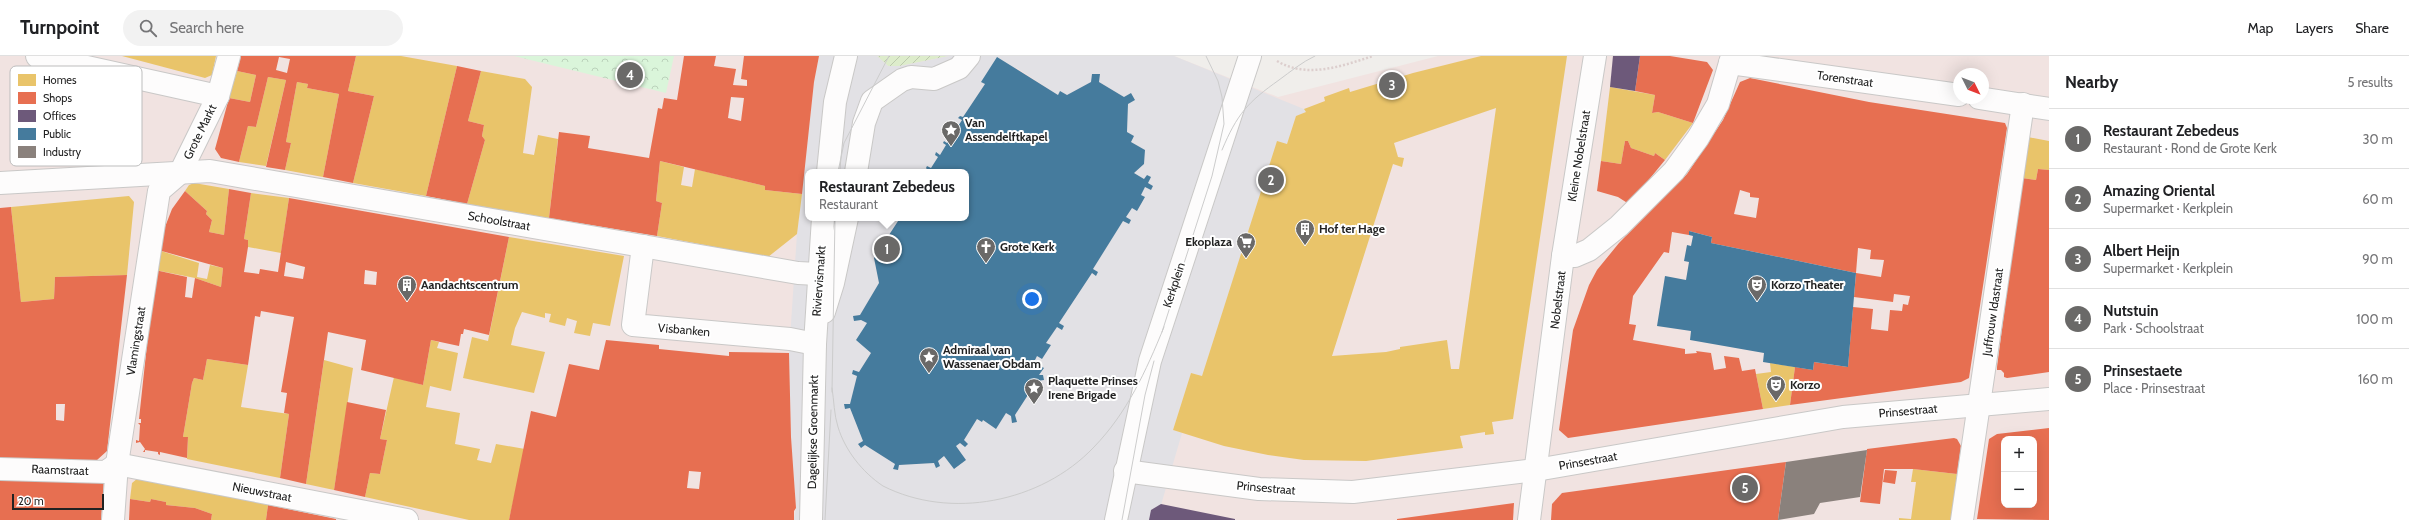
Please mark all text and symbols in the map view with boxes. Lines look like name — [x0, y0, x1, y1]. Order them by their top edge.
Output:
search box — [123, 10, 403, 46]
text: Turnpoint — [20, 16, 99, 39]
icon: search — [137, 17, 159, 39]
text: Search here — [169, 19, 244, 37]
text: Map — [2248, 19, 2273, 37]
text: Layers — [2295, 19, 2333, 37]
text: Share — [2355, 19, 2389, 37]
pin: 4 — [617, 60, 643, 90]
legend — [10, 66, 142, 166]
street label: Torenstraat — [1816, 67, 1874, 90]
north arrow — [1953, 68, 1989, 104]
pin: 3 — [1379, 70, 1405, 100]
text: Nearby — [2065, 72, 2118, 92]
text: Homes — [43, 73, 77, 87]
text: 5 results — [2347, 74, 2393, 90]
text: Shops — [43, 91, 72, 105]
street label: Grote Markt — [180, 102, 219, 162]
text: Offices — [43, 109, 77, 123]
street label: Kleine Nobelstraat — [1564, 109, 1593, 203]
place label: Van Assendelftkapel — [965, 115, 1048, 144]
place icon: Van Assendelftkapel — [940, 119, 962, 147]
text: Restaurant Zebedeus — [2103, 122, 2239, 140]
text: Public — [43, 127, 71, 141]
text: 1 — [2076, 131, 2080, 147]
text: 30 m — [2363, 131, 2393, 147]
text: Restaurant · Rond de Grote Kerk — [2103, 140, 2277, 156]
text: Industry — [43, 145, 81, 159]
pin: 2 — [1258, 165, 1284, 195]
popup — [805, 169, 969, 221]
text: Restaurant Zebedeus — [819, 178, 955, 196]
text: Amazing Oriental — [2103, 182, 2215, 200]
text: 2 — [2075, 191, 2081, 207]
text: 60 m — [2362, 191, 2393, 207]
text: Restaurant — [819, 196, 878, 212]
text: Supermarket · Kerkplein — [2103, 200, 2233, 216]
street label: Schoolstraat — [467, 208, 531, 233]
building icon: Hof ter Hage — [1294, 218, 1316, 246]
place label: Hof ter Hage — [1319, 221, 1385, 236]
supermarket icon: Ekoplaza — [1235, 231, 1257, 259]
pin: 1 — [874, 234, 900, 264]
place label: Ekoplaza — [1185, 234, 1232, 249]
church icon: Grote Kerk — [975, 236, 997, 264]
place label: Grote Kerk — [1000, 239, 1055, 254]
text: Albert Heijn — [2103, 242, 2180, 260]
street label: Riviervismarkt — [809, 245, 828, 317]
text: 3 — [2074, 251, 2082, 267]
text: 90 m — [2362, 251, 2393, 267]
street label: Kerkplein — [1159, 260, 1188, 309]
text: Supermarket · Kerkplein — [2103, 260, 2233, 276]
street label: Juffrouw Idastraat — [1979, 267, 2006, 358]
street label: Nobelstraat — [1546, 270, 1569, 330]
building icon: Aandachtscentrum — [396, 274, 418, 302]
theatre icon: Korzo Theater — [1746, 274, 1768, 302]
place label: Aandachtscentrum — [421, 277, 518, 292]
place label: Korzo Theater — [1771, 277, 1844, 292]
your location — [1022, 289, 1042, 309]
text: Nutstuin — [2103, 302, 2159, 320]
street label: Vlamingstraat — [123, 305, 148, 377]
text: 4 — [2074, 311, 2082, 327]
text: 100 m — [2356, 311, 2393, 327]
street label: Visbanken — [657, 320, 711, 339]
text: Park · Schoolstraat — [2103, 320, 2204, 336]
place label: Admiraal van Wassenaer Obdam — [943, 342, 1041, 371]
place icon: Admiraal van Wassenaer Obdam — [918, 346, 940, 374]
text: Prinsestaete — [2103, 362, 2182, 380]
text: 5 — [2075, 371, 2081, 387]
text: 160 m — [2358, 371, 2393, 387]
place label: Plaquette Prinses Irene Brigade — [1048, 373, 1138, 402]
theatre icon: Korzo — [1765, 374, 1787, 402]
street label: Dagelijkse Groenmarkt — [804, 375, 821, 489]
place icon: Plaquette Prinses Irene Brigade — [1023, 377, 1045, 405]
place label: Korzo — [1790, 377, 1820, 392]
text: Place · Prinsestraat — [2103, 380, 2205, 396]
street label: Prinsestraat — [1878, 400, 1938, 421]
map controls — [2001, 436, 2037, 508]
button: + — [2001, 436, 2037, 472]
street label: Prinsestraat — [1558, 448, 1618, 473]
street label: Raamstraat — [31, 461, 89, 478]
button: − — [2001, 472, 2037, 508]
pin: 5 — [1732, 473, 1758, 503]
street label: Prinsestraat — [1236, 477, 1296, 498]
street label: Nieuwstraat — [231, 478, 293, 505]
scale bar — [12, 492, 104, 511]
text: 20 m — [18, 494, 44, 508]

